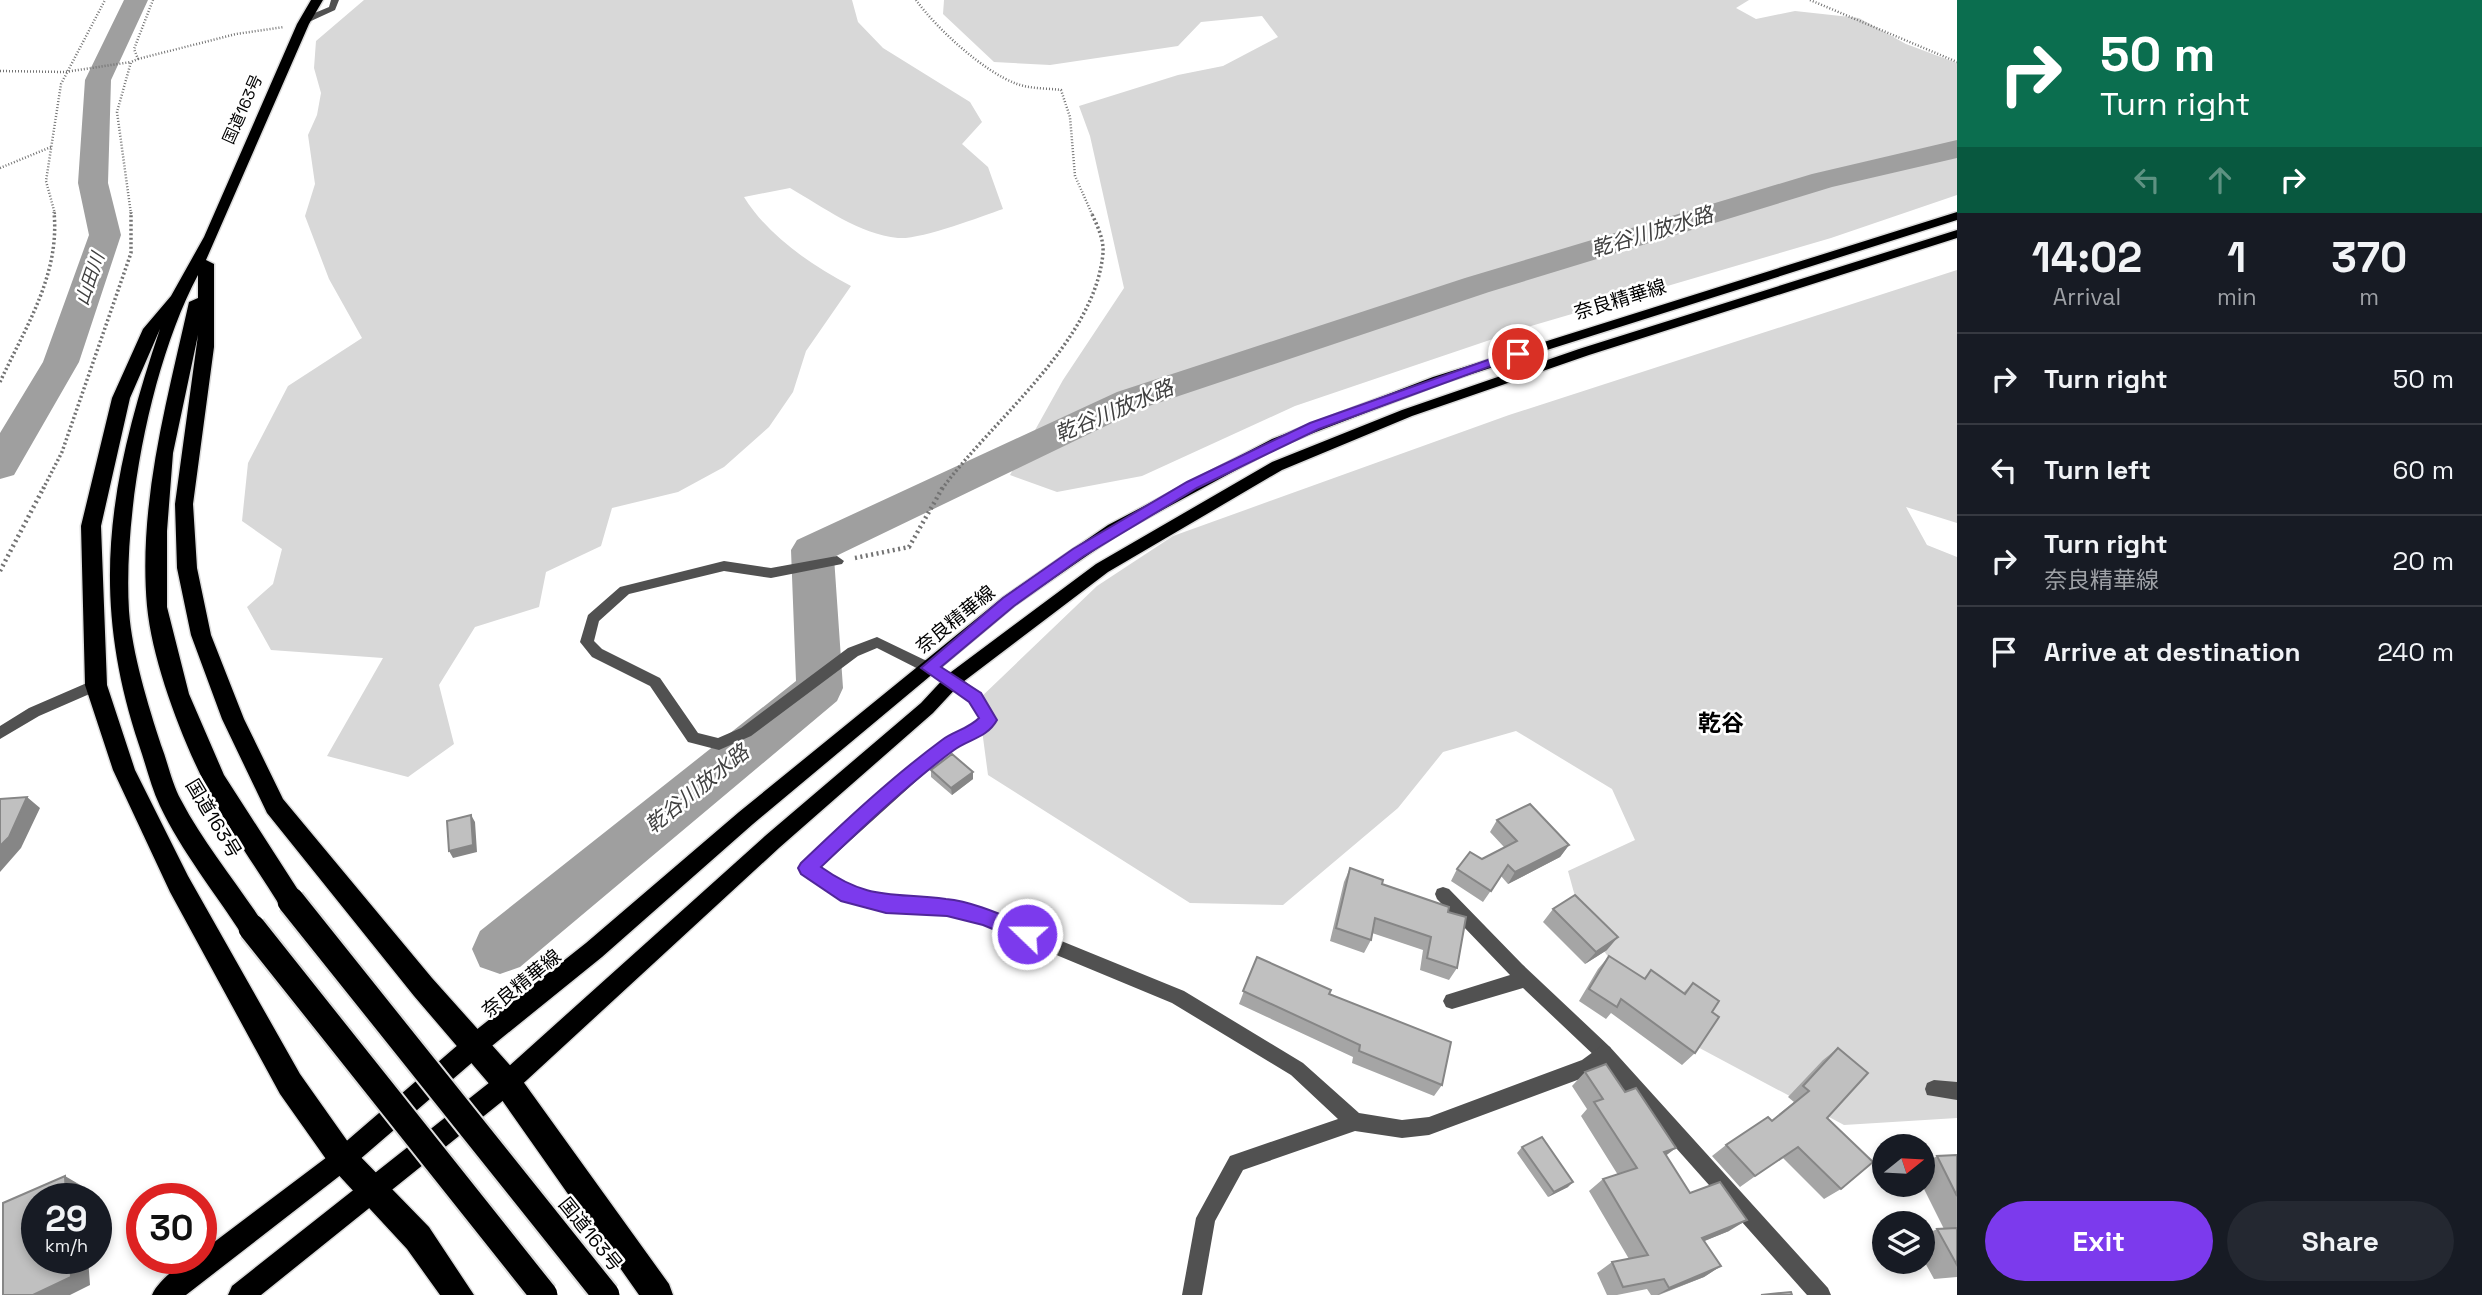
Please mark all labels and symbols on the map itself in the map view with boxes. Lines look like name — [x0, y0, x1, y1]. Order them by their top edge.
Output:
street label: 国道163号 — [218, 71, 267, 147]
water label: 乾谷川放水路 — [1588, 200, 1718, 263]
water label: 山田川 — [70, 248, 110, 308]
street label: 奈良精華線 — [1571, 274, 1669, 325]
pin — [1488, 324, 1548, 384]
water label: 乾谷川放水路 — [1051, 373, 1179, 448]
street label: 奈良精華線 — [911, 580, 1000, 659]
district label: 乾谷 — [1698, 708, 1744, 738]
water label: 乾谷川放水路 — [639, 737, 756, 839]
street label: 国道163号 — [180, 774, 247, 862]
position arrow — [990, 897, 1064, 971]
street label: 奈良精華線 — [477, 944, 566, 1023]
north arrow — [1872, 1134, 1936, 1197]
speed limit sign: 30 — [126, 1183, 217, 1274]
street label: 国道163号 — [553, 1192, 628, 1276]

